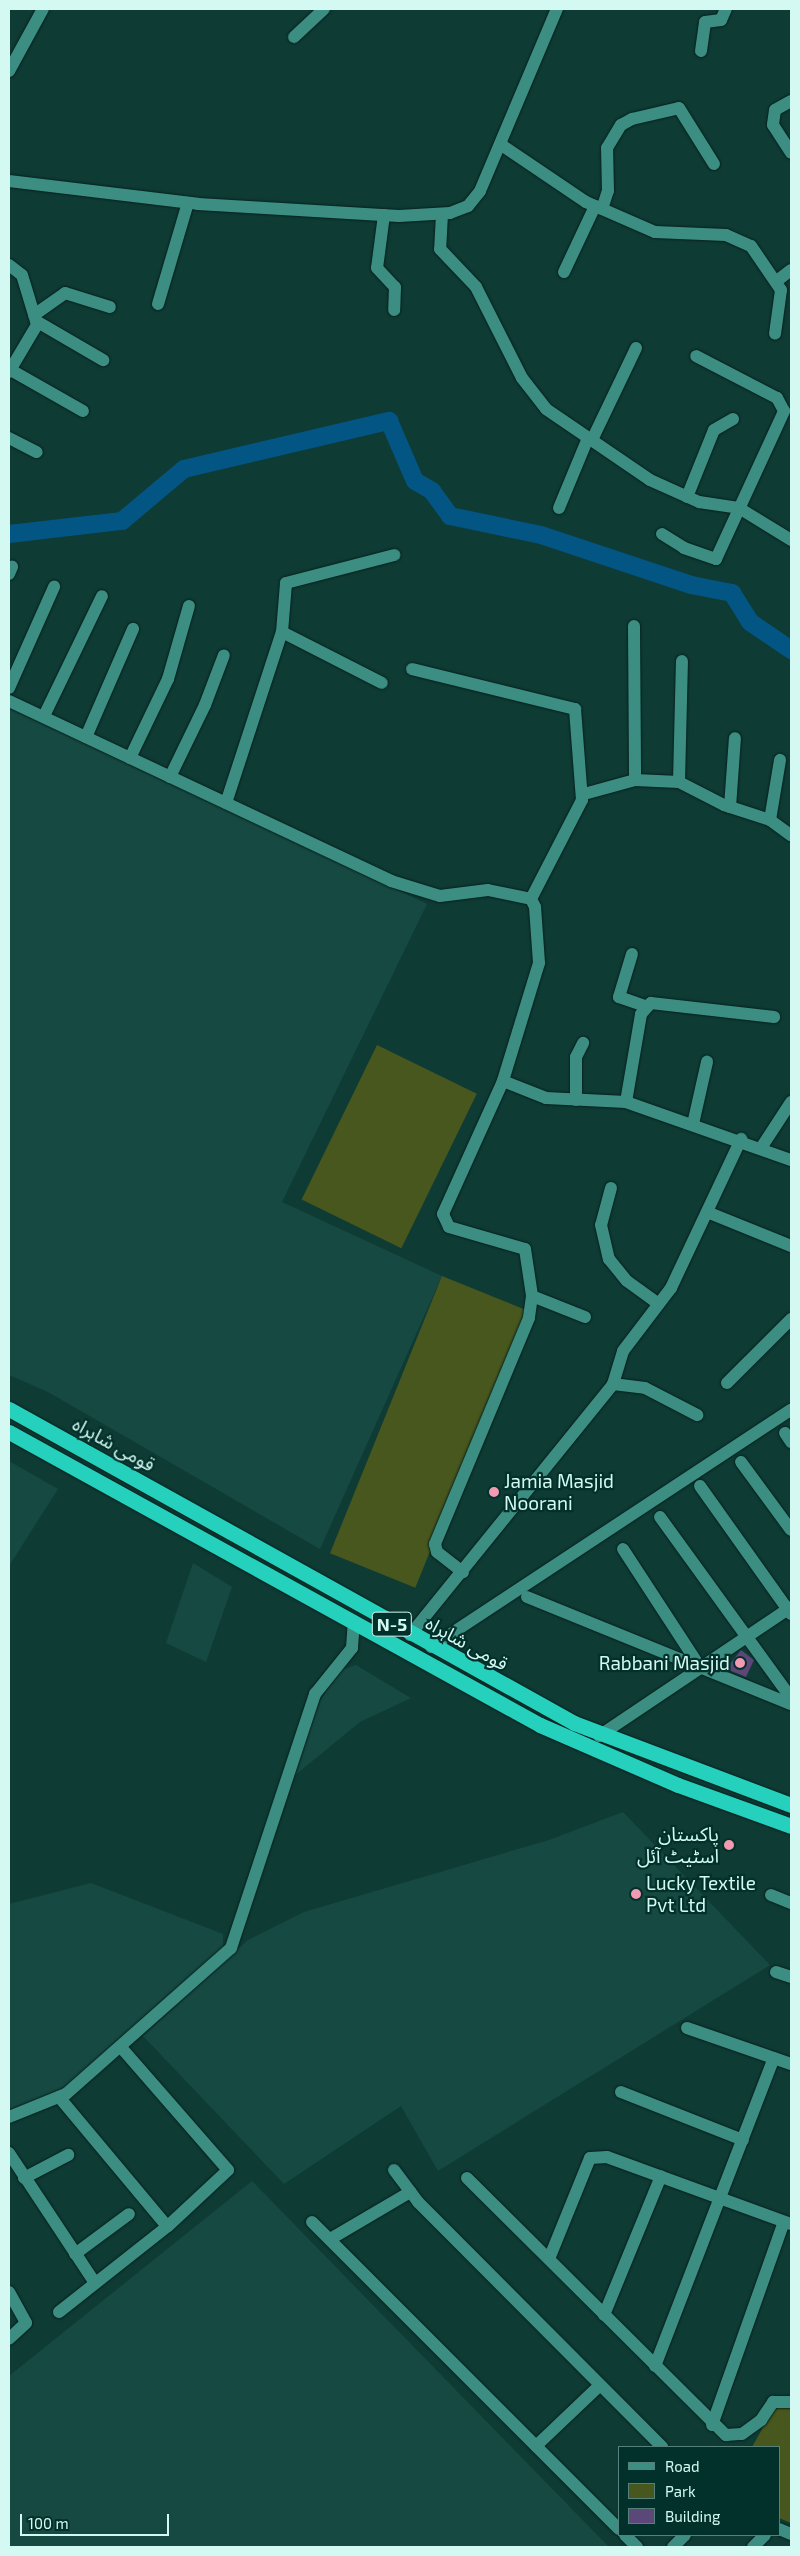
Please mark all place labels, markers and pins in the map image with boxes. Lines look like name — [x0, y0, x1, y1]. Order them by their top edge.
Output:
place label: Jamia Masjid Noorani — [504, 1470, 614, 1514]
marker: Jamia Masjid Noorani — [488, 1486, 500, 1498]
place label: Rabbani Masjid — [599, 1652, 730, 1674]
marker: Rabbani Masjid — [734, 1657, 746, 1669]
place label: پاکستان اسٹیٹ آئل — [637, 1823, 719, 1867]
marker: پاکستان اسٹیٹ آئل — [723, 1839, 735, 1851]
place label: Lucky Textile Pvt Ltd — [646, 1872, 757, 1916]
marker: Lucky Textile Pvt Ltd — [630, 1888, 642, 1900]

